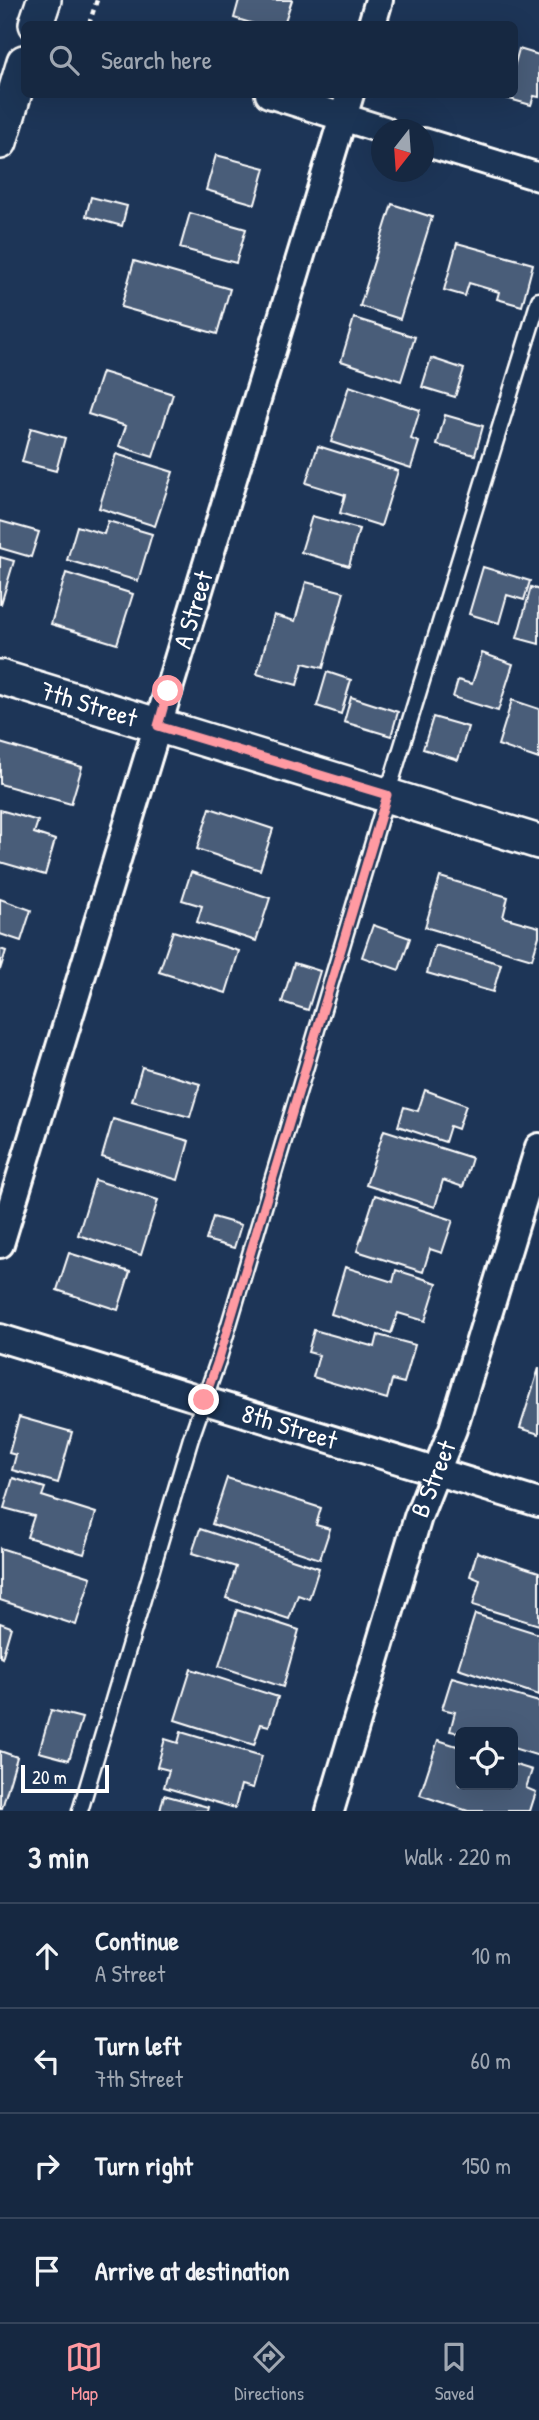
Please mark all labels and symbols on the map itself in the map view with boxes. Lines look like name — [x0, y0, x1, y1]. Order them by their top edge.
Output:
north arrow — [371, 119, 434, 182]
street label: A Street — [164, 566, 221, 653]
street label: 7th Street — [36, 672, 143, 735]
route start — [152, 675, 183, 706]
route end — [188, 1384, 219, 1415]
street label: 8th Street — [238, 1395, 343, 1458]
street label: B Street — [402, 1434, 464, 1522]
scale bar — [21, 1762, 108, 1794]

